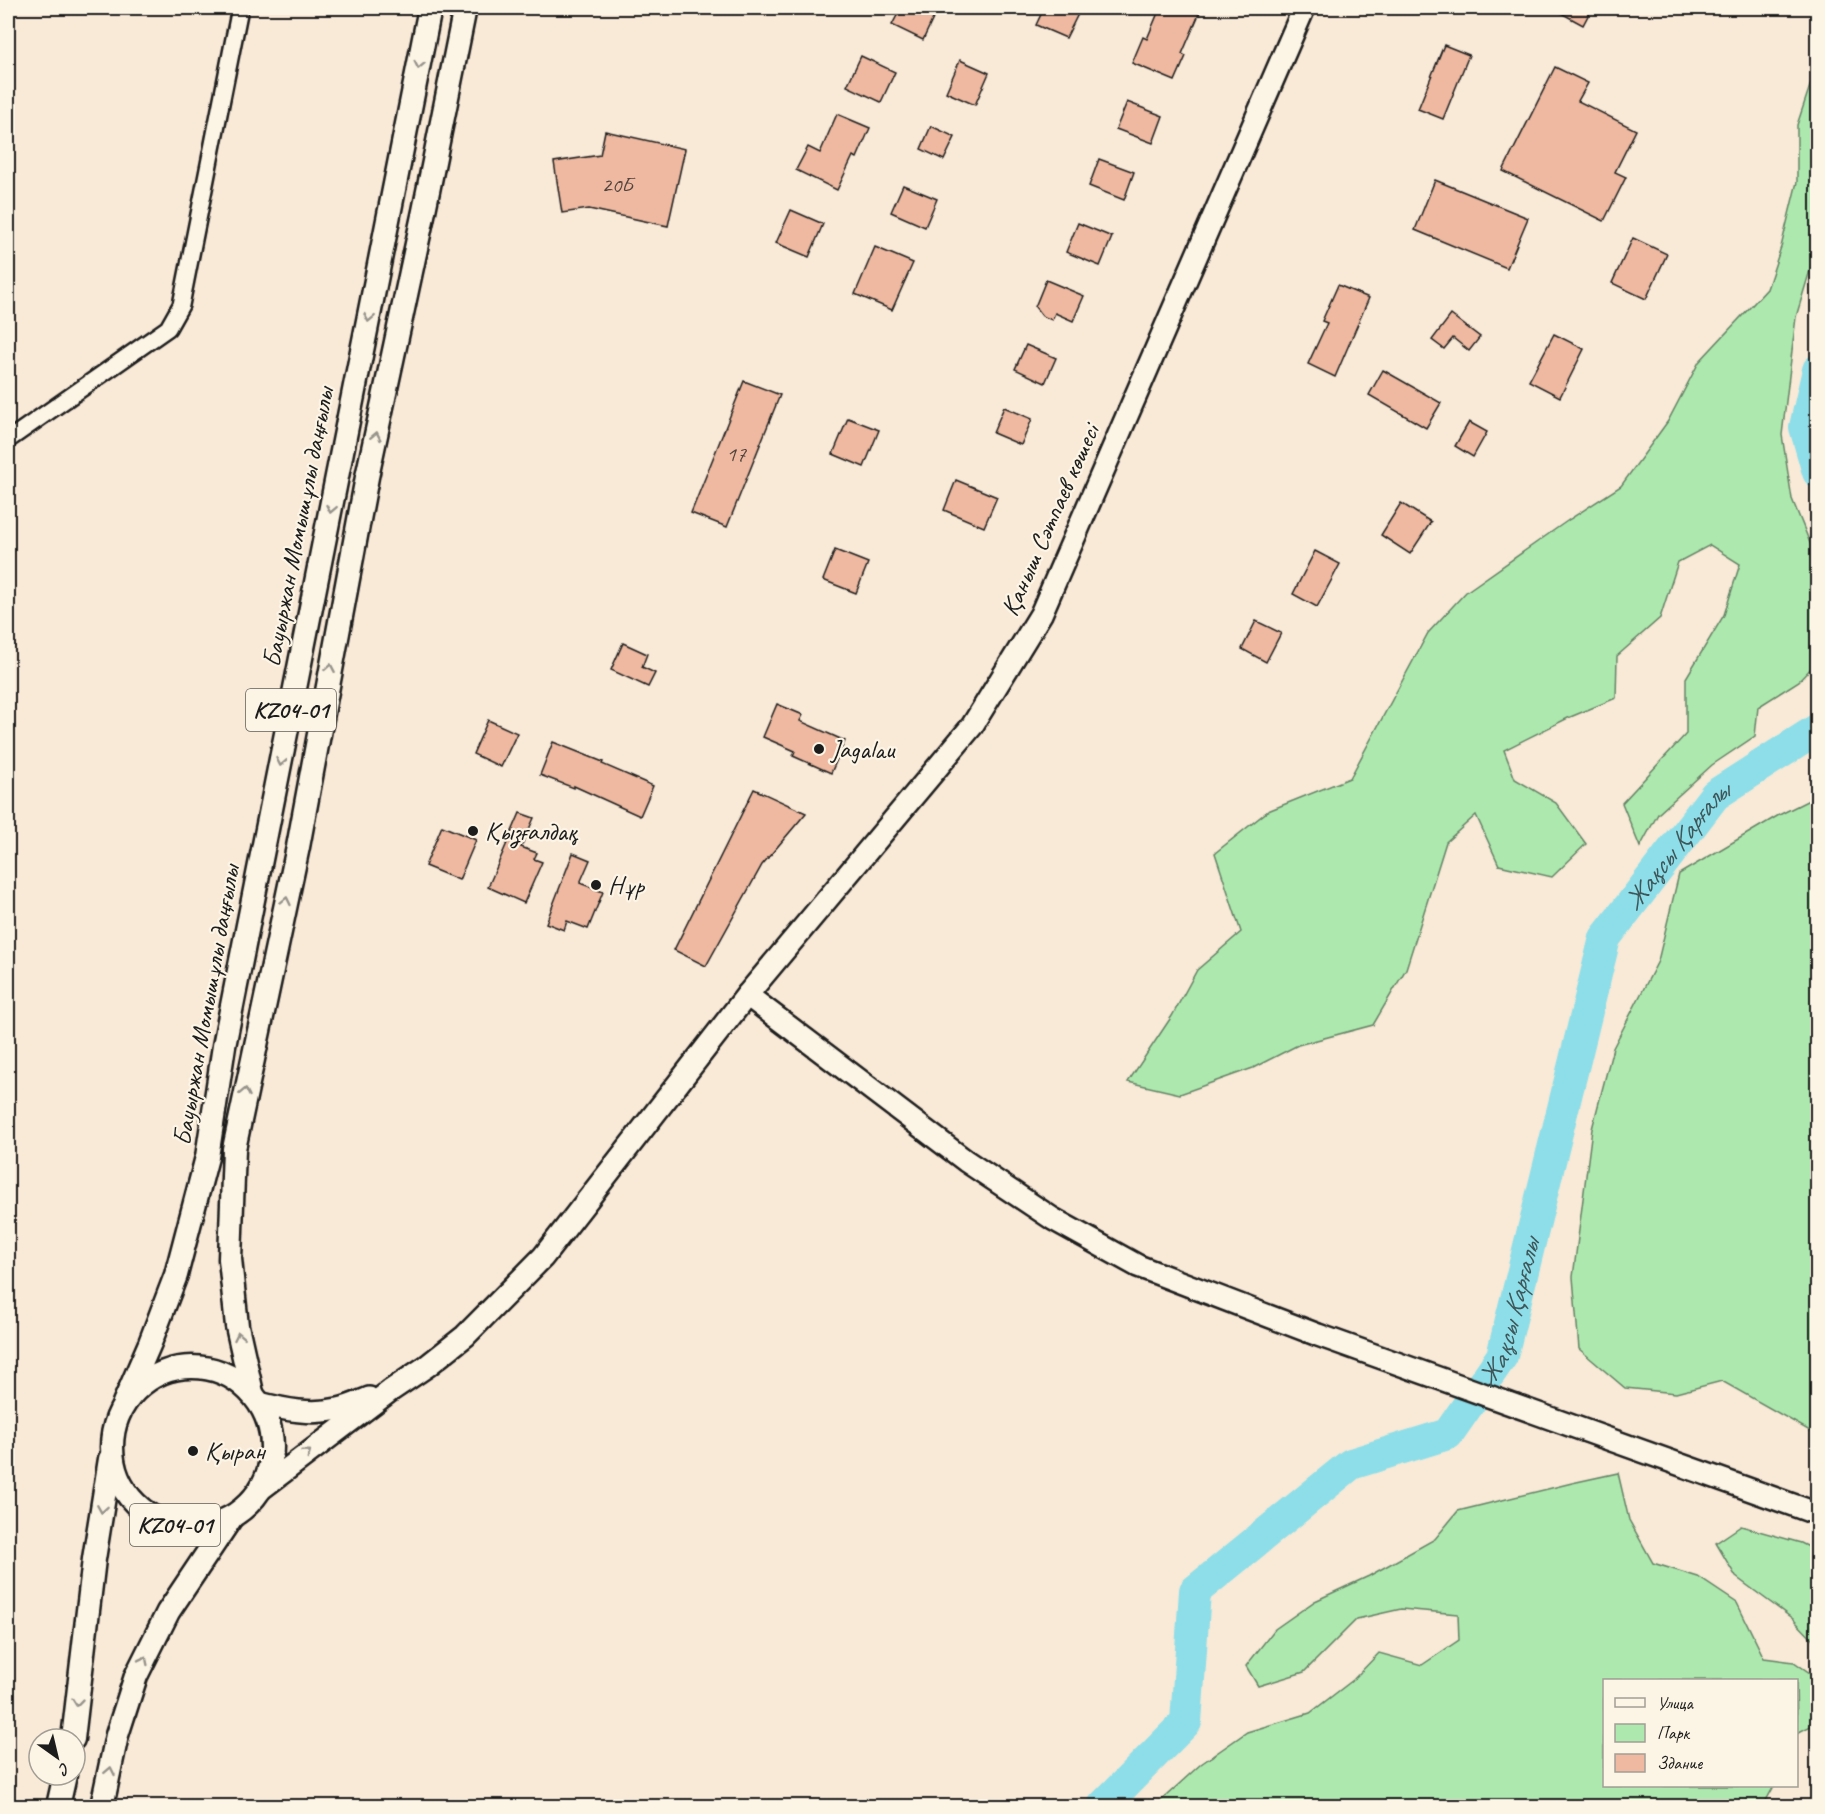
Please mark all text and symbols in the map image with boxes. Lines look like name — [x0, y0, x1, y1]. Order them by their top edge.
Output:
one-way arrow — [413, 60, 426, 70]
house number: 20Б — [602, 171, 636, 199]
one-way arrow — [363, 313, 376, 323]
street label: Бауыржан Момышұлы даңғылы — [255, 382, 342, 670]
street label: Қаныш Сәтпаев көшесі — [993, 416, 1108, 621]
one-way arrow — [369, 431, 382, 441]
house number: 17 — [726, 440, 747, 468]
one-way arrow — [325, 504, 338, 514]
one-way arrow — [323, 664, 336, 674]
road number: KZ04-01 — [246, 689, 336, 731]
place label: Jagalau — [829, 733, 896, 766]
marker: Jagalau — [812, 742, 826, 756]
one-way arrow — [275, 757, 288, 767]
water label: Жақсы Қарғалы — [1615, 771, 1739, 917]
place label: Қызғалдақ — [485, 815, 579, 849]
marker: Қызғалдақ — [466, 824, 480, 838]
street label: Бауыржан Момышұлы даңғылы — [165, 860, 247, 1148]
place label: Нұр — [608, 869, 645, 902]
marker: Нұр — [589, 878, 603, 892]
one-way arrow — [279, 896, 292, 906]
one-way arrow — [238, 1087, 251, 1097]
water label: Жақсы Қарғалы — [1469, 1231, 1548, 1394]
one-way arrow — [233, 1331, 246, 1341]
place label: Қыран — [205, 1435, 266, 1468]
marker: Қыран — [186, 1444, 200, 1458]
one-way arrow — [301, 1450, 312, 1461]
one-way arrow — [96, 1504, 109, 1514]
road number: KZ04-01 — [130, 1504, 220, 1546]
one-way arrow — [137, 1655, 149, 1666]
legend — [1603, 1679, 1798, 1787]
text: Улица — [1657, 1692, 1694, 1714]
one-way arrow — [71, 1698, 84, 1707]
text: Парк — [1657, 1722, 1691, 1744]
north arrow — [27, 1727, 87, 1787]
text: Здание — [1657, 1752, 1703, 1774]
text: С — [54, 1758, 74, 1780]
one-way arrow — [103, 1766, 116, 1776]

